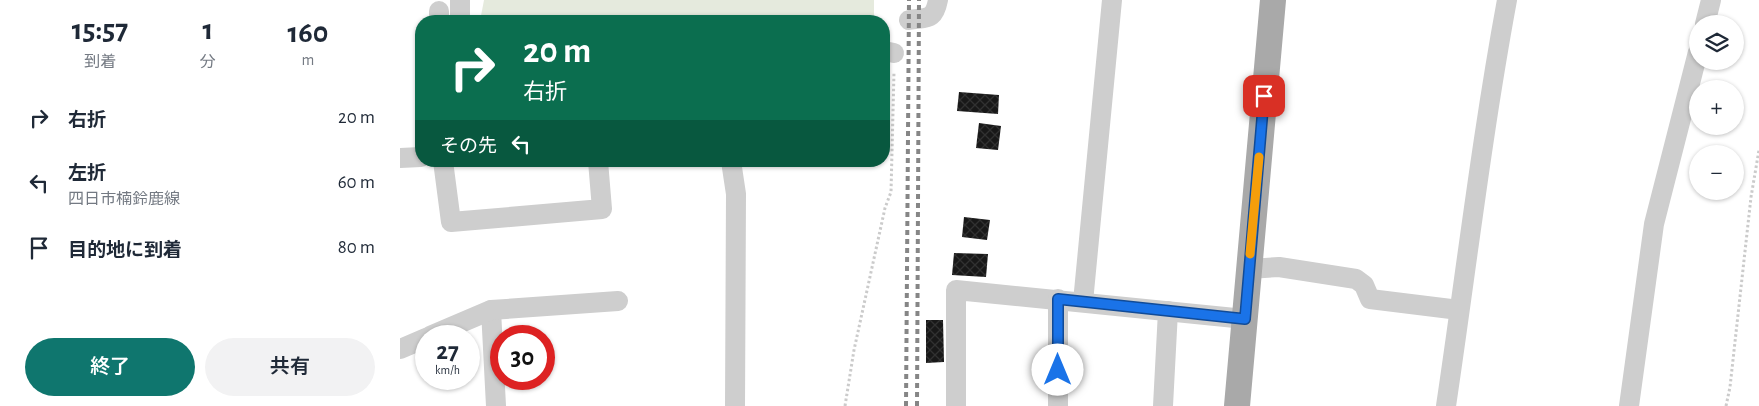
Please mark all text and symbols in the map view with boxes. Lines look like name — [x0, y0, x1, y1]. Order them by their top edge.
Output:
text: 15:57 — [72, 15, 128, 45]
text: 1 — [202, 15, 213, 45]
map controls — [1689, 15, 1744, 200]
button: layers — [1689, 15, 1744, 70]
text: 160 — [287, 18, 328, 48]
text: 20 m — [523, 34, 591, 69]
icon: right — [440, 35, 505, 100]
text: m — [302, 52, 314, 68]
text: 到着 — [84, 54, 116, 70]
text: 分 — [200, 54, 216, 70]
pin — [1243, 75, 1285, 117]
button: + — [1689, 80, 1744, 135]
text: 右折 — [523, 81, 567, 103]
icon: arrive — [1250, 82, 1278, 110]
icon: right — [25, 104, 53, 132]
text: 20 m — [338, 108, 375, 127]
text: 右折 — [68, 111, 106, 130]
icon: left — [507, 130, 535, 158]
text: その先 — [440, 137, 497, 156]
button: − — [1689, 145, 1744, 200]
text: 左折 — [68, 164, 106, 183]
icon: left — [25, 169, 53, 197]
text: 60 m — [338, 173, 375, 192]
text: 四日市楠鈴鹿線 — [68, 191, 180, 207]
icon: arrive — [25, 234, 53, 262]
text: 80 m — [338, 238, 375, 257]
text: 目的地に到着 — [68, 241, 182, 260]
speed limit sign: 30 — [490, 325, 555, 390]
button: 終了 — [25, 338, 195, 396]
button: 共有 — [205, 338, 375, 396]
text: 27 — [436, 339, 459, 364]
position arrow — [1031, 343, 1083, 395]
text: km/h — [435, 364, 460, 376]

